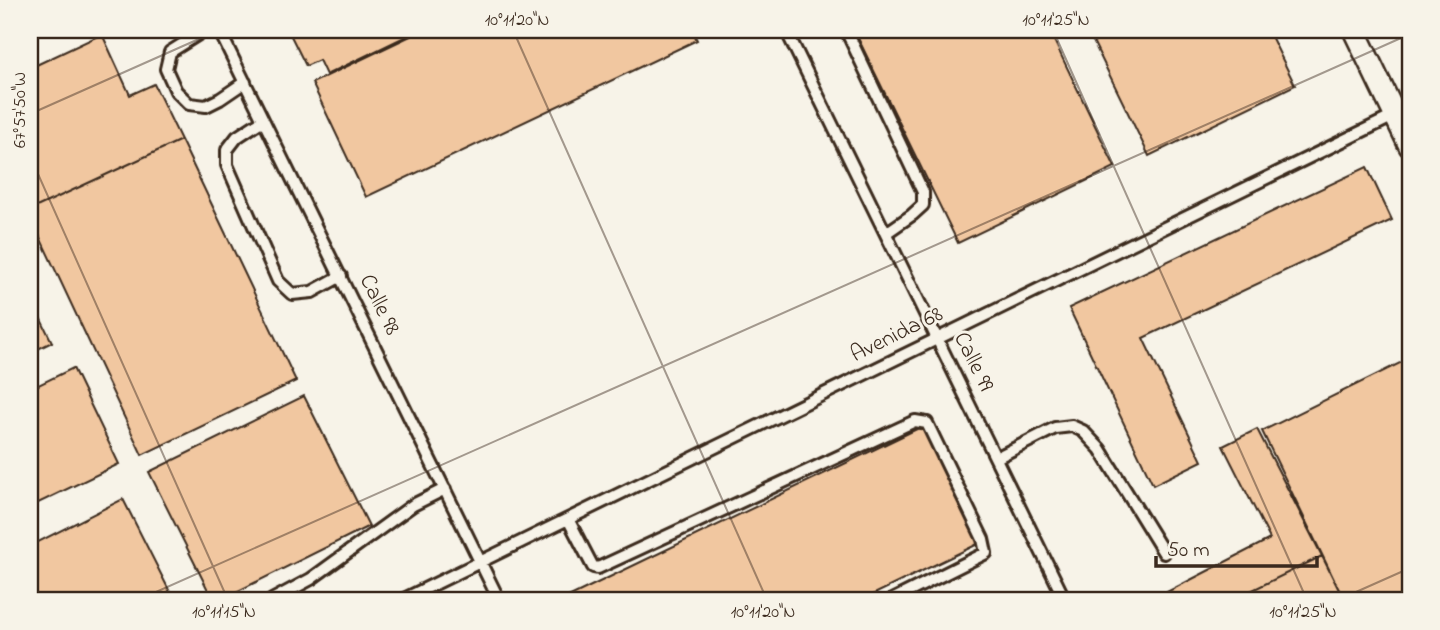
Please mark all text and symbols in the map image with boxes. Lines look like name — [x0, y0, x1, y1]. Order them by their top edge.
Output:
text: 10°11'20"N — [485, 8, 549, 34]
text: 10°11'25"N — [1022, 8, 1090, 34]
text: 67°57'50"W — [8, 72, 34, 148]
street label: Calle 98 — [350, 269, 408, 341]
street label: Avenida 68 — [845, 298, 949, 372]
street label: Calle 99 — [944, 327, 1002, 397]
scale bar — [1156, 525, 1318, 569]
text: 50 m — [1167, 536, 1210, 566]
text: 10°11'15"N — [192, 600, 256, 626]
text: 10°11'20"N — [731, 600, 795, 626]
text: 10°11'25"N — [1269, 600, 1337, 626]

